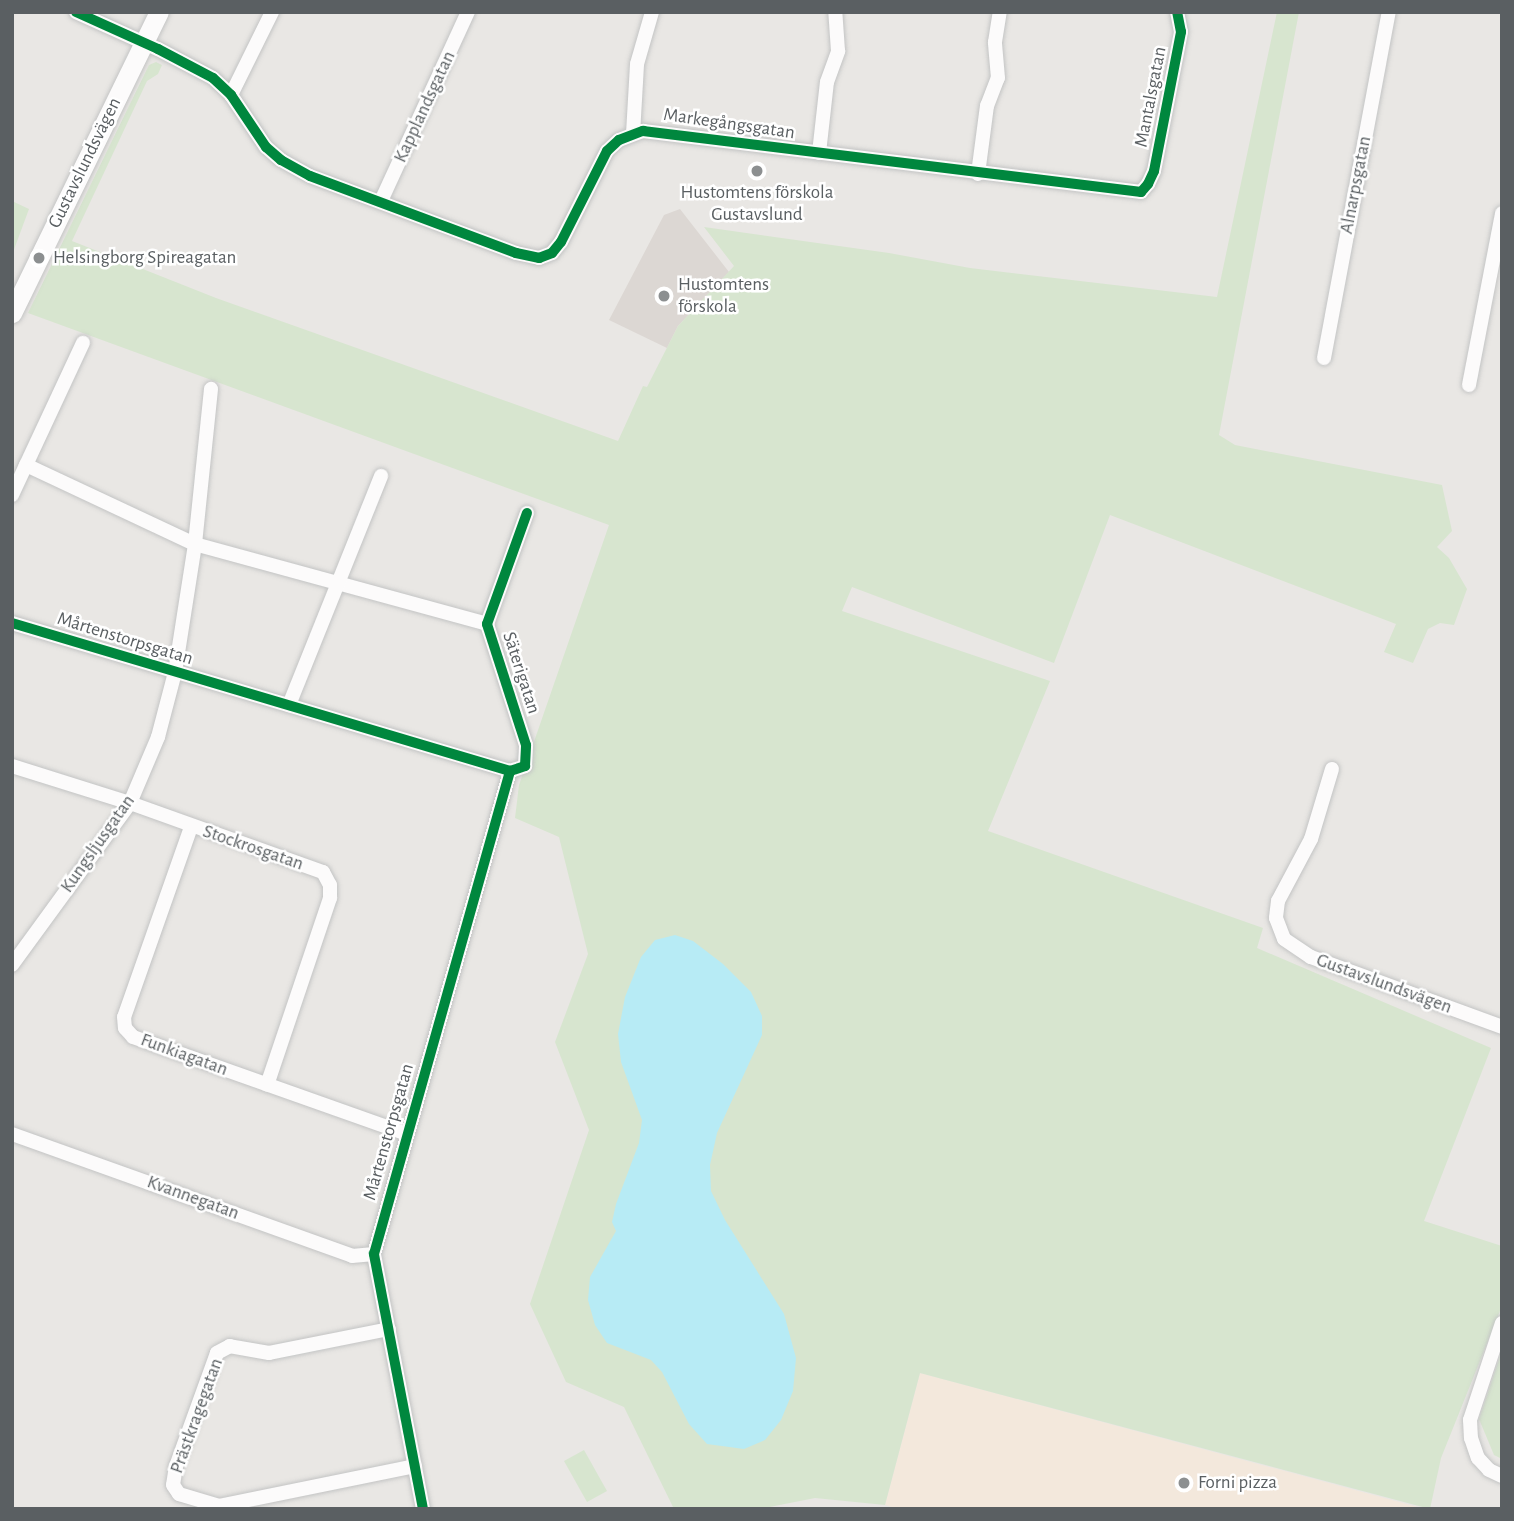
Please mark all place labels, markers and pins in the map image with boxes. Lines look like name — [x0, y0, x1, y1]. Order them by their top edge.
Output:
marker: Hustomtens förskola Gustavslund — [749, 163, 765, 179]
place label: Hustomtens förskola Gustavslund — [680, 182, 834, 226]
place label: Helsingborg Spireagatan — [53, 247, 236, 269]
marker: Helsingborg Spireagatan — [31, 250, 47, 266]
place label: Hustomtens förskola — [678, 274, 769, 318]
marker: Hustomtens förskola — [656, 288, 672, 304]
place label: Forni pizza — [1198, 1472, 1277, 1494]
marker: Forni pizza — [1176, 1475, 1192, 1491]

